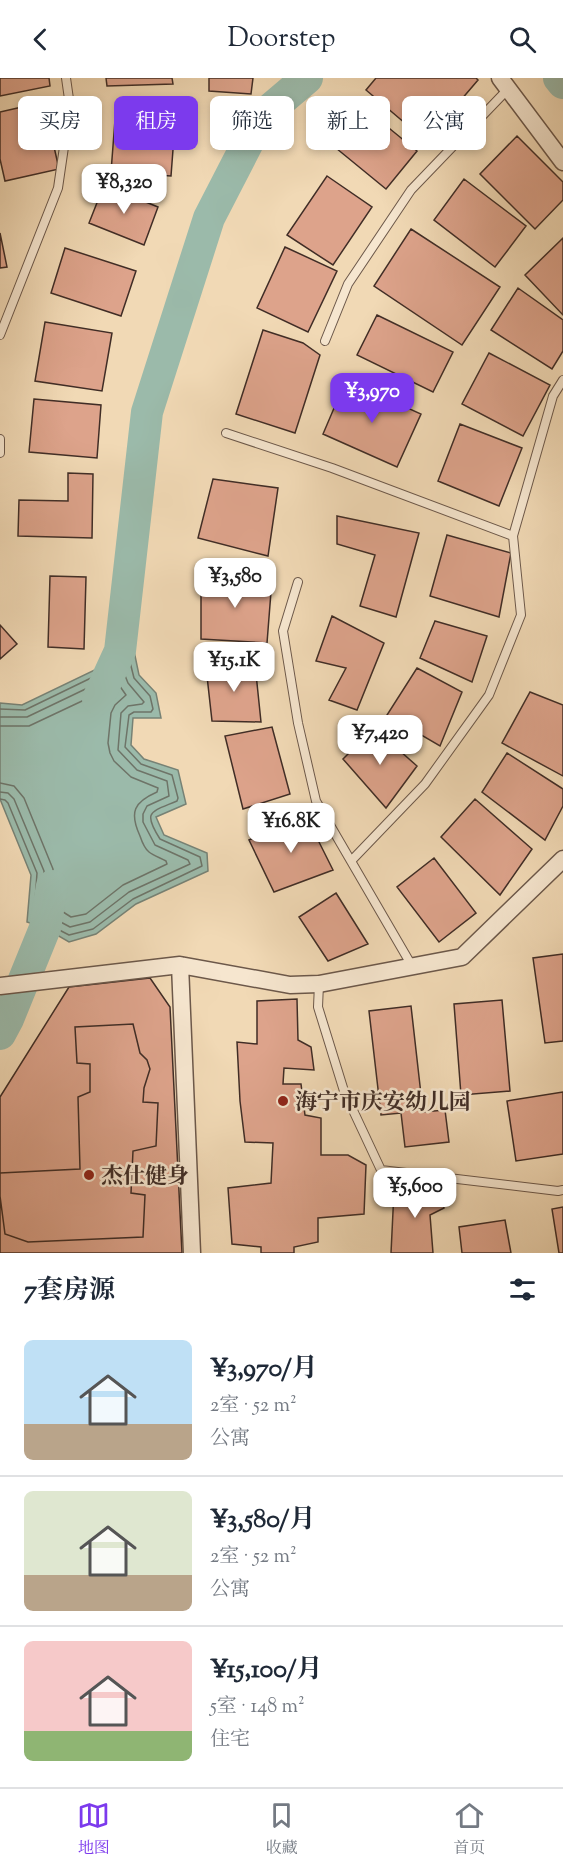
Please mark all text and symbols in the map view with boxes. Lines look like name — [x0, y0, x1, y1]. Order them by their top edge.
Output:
text: Doorstep — [227, 20, 336, 59]
icon: back — [24, 23, 57, 56]
icon: search — [506, 23, 539, 56]
chip: 买房 — [18, 96, 102, 150]
chip: 租房 — [114, 96, 198, 150]
chip: 筛选 — [210, 96, 294, 150]
chip: 新上 — [306, 96, 390, 150]
chip: 公寓 — [402, 96, 486, 150]
pin: ¥8,320 — [75, 164, 173, 215]
text: ¥8,320 — [96, 169, 152, 198]
pin: ¥3,970 — [323, 373, 421, 424]
text: ¥3,970 — [344, 378, 400, 407]
pin: ¥3,580 — [186, 558, 284, 609]
text: ¥3,580 — [208, 563, 262, 592]
pin: ¥15.1K — [185, 642, 283, 693]
text: ¥15.1K — [208, 647, 260, 676]
pin: ¥7,420 — [331, 715, 429, 766]
text: ¥7,420 — [352, 720, 409, 749]
pin: ¥16.8K — [242, 803, 340, 854]
text: ¥16.8K — [262, 808, 320, 837]
place label: 海宁市庆安幼儿园 — [295, 1088, 471, 1120]
marker: 海宁市庆安幼儿园 — [276, 1094, 290, 1108]
place label: 杰仕健身 — [101, 1162, 189, 1194]
marker: 杰仕健身 — [82, 1168, 96, 1182]
pin: ¥5,600 — [366, 1168, 464, 1219]
text: ¥5,600 — [387, 1173, 443, 1202]
text: 7套房源 — [24, 1273, 115, 1310]
icon: filters — [506, 1273, 539, 1306]
text: ¥3,970/月 — [210, 1351, 318, 1388]
icon: home — [72, 1364, 144, 1436]
text: 2室 · 52 m² — [210, 1392, 297, 1421]
text: 公寓 — [210, 1425, 250, 1454]
text: ¥3,580/月 — [210, 1502, 315, 1539]
icon: home — [72, 1515, 144, 1587]
text: 2室 · 52 m² — [210, 1543, 297, 1572]
text: 公寓 — [210, 1576, 250, 1605]
text: ¥15,100/月 — [210, 1652, 323, 1689]
icon: home — [72, 1665, 144, 1737]
text: 5室 · 148 m² — [210, 1693, 305, 1722]
text: 住宅 — [210, 1726, 250, 1755]
tab: 地图 — [77, 1799, 110, 1861]
tab: 收藏 — [265, 1799, 298, 1861]
tab: 首页 — [453, 1799, 486, 1861]

